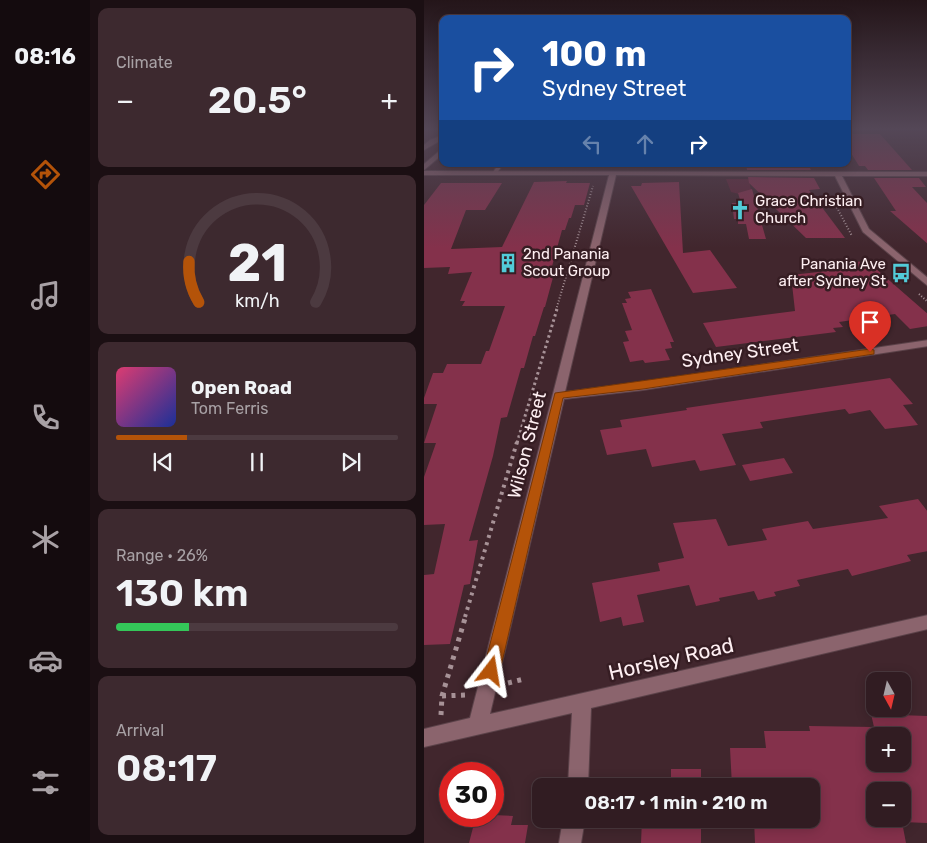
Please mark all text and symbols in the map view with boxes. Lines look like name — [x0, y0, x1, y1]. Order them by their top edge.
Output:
text: 100 m — [542, 33, 647, 75]
icon: right — [459, 35, 524, 100]
text: 08:16 — [14, 43, 76, 70]
text: Climate — [116, 53, 173, 72]
text: Sydney Street — [542, 75, 686, 102]
text: 20.5° — [208, 77, 307, 123]
text: − — [116, 84, 134, 117]
text: + — [381, 84, 398, 117]
icon: left — [578, 130, 606, 158]
icon: ahead — [631, 130, 659, 158]
icon: right — [684, 130, 712, 158]
icon: directions — [28, 157, 63, 192]
place label: Grace Christian Church — [755, 192, 862, 227]
church icon: Grace Christian Church — [729, 199, 751, 221]
text: 21 — [227, 232, 287, 294]
place label: 2nd Panania Scout Group — [523, 245, 610, 280]
building icon: 2nd Panania Scout Group — [497, 252, 519, 274]
place label: Panania Ave after Sydney St — [779, 255, 886, 290]
bus stop icon: Panania Ave after Sydney St — [890, 262, 912, 284]
icon: music — [28, 278, 63, 313]
text: km/h — [235, 290, 279, 311]
pin — [849, 301, 891, 352]
icon: arrive — [856, 308, 884, 336]
street label: Sydney Street — [680, 334, 800, 372]
text: Open Road — [191, 376, 292, 399]
street label: Wilson Street — [503, 389, 551, 501]
text: Tom Ferris — [191, 399, 268, 418]
icon: phone — [28, 400, 63, 435]
icon: previous — [149, 448, 177, 476]
icon: pause — [243, 448, 271, 476]
icon: next — [337, 448, 365, 476]
icon: climate — [28, 522, 63, 557]
text: Range · 26% — [116, 546, 208, 565]
text: 130 km — [116, 570, 249, 616]
street label: Horsley Road — [606, 632, 736, 685]
icon: car — [28, 643, 63, 678]
position arrow — [464, 644, 516, 696]
north arrow — [866, 672, 912, 718]
map controls — [866, 672, 911, 827]
text: Arrival — [116, 721, 164, 740]
button: + — [866, 727, 911, 772]
text: 08:17 — [116, 745, 217, 791]
speed limit sign: 30 — [439, 762, 504, 827]
icon: filters — [28, 765, 63, 800]
button: − — [866, 782, 911, 827]
text: 08:17 · 1 min · 210 m — [585, 791, 767, 814]

